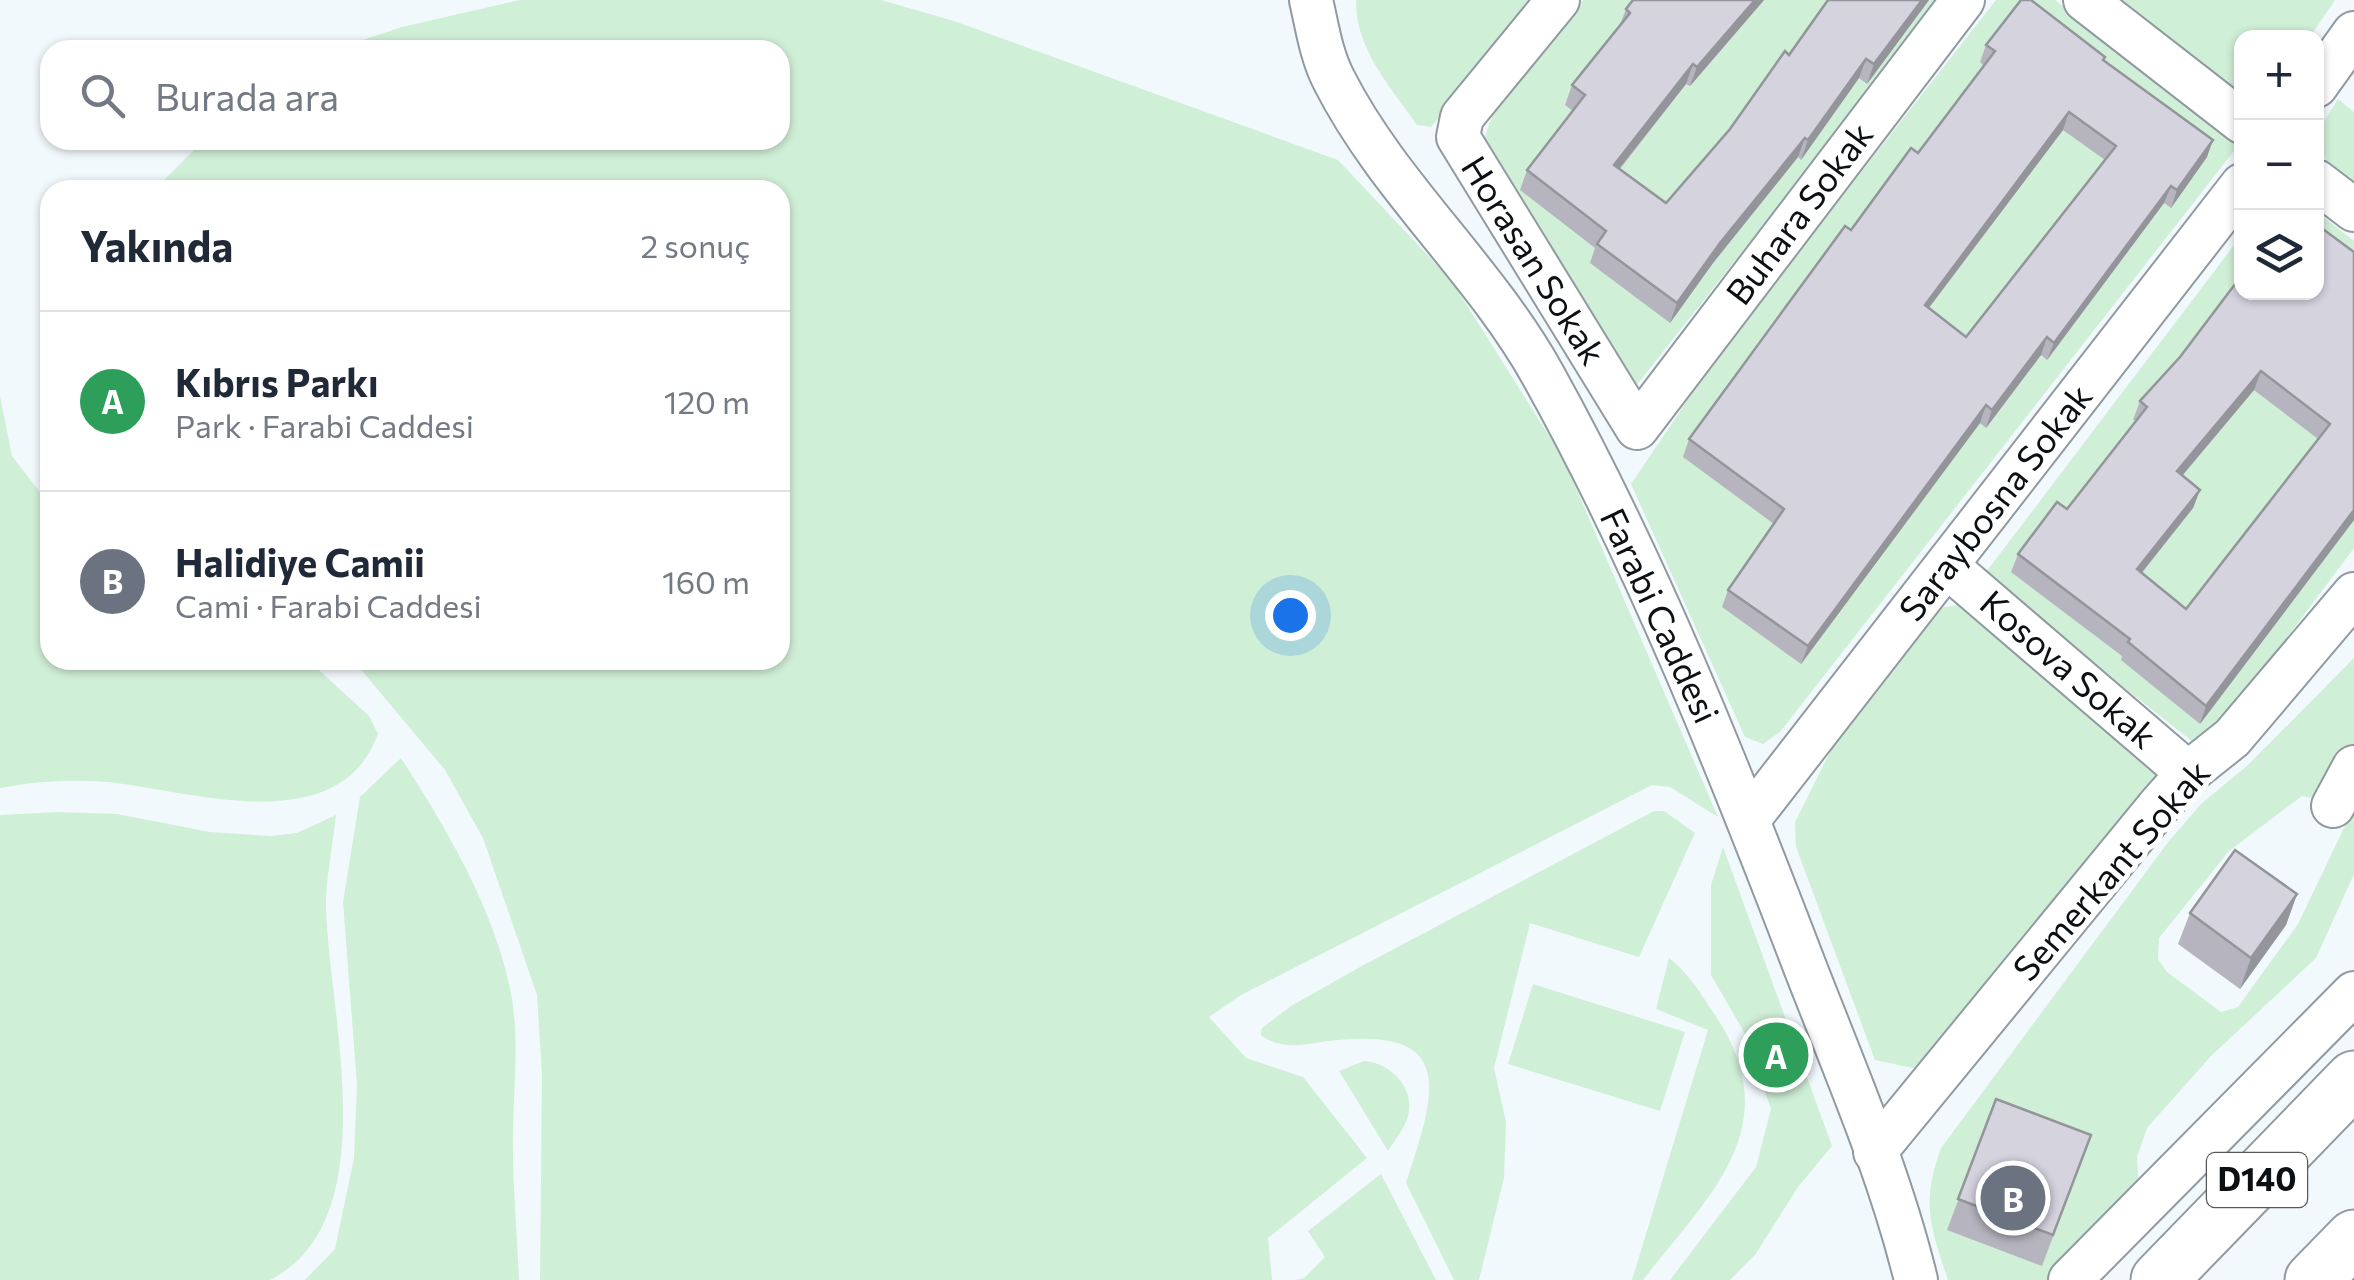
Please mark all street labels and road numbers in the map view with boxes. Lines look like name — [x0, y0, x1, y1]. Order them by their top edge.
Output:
street label: Buhara Sokak — [1716, 113, 1880, 312]
street label: Horasan Sokak — [1454, 147, 1616, 372]
street label: Saraybosna Sokak — [1888, 375, 2100, 628]
street label: Farabi Caddesi — [1593, 501, 1730, 729]
street label: Kosova Sokak — [1973, 580, 2167, 756]
street label: Semerkant Sokak — [2003, 750, 2218, 988]
road number: D140 — [2207, 1153, 2307, 1207]

